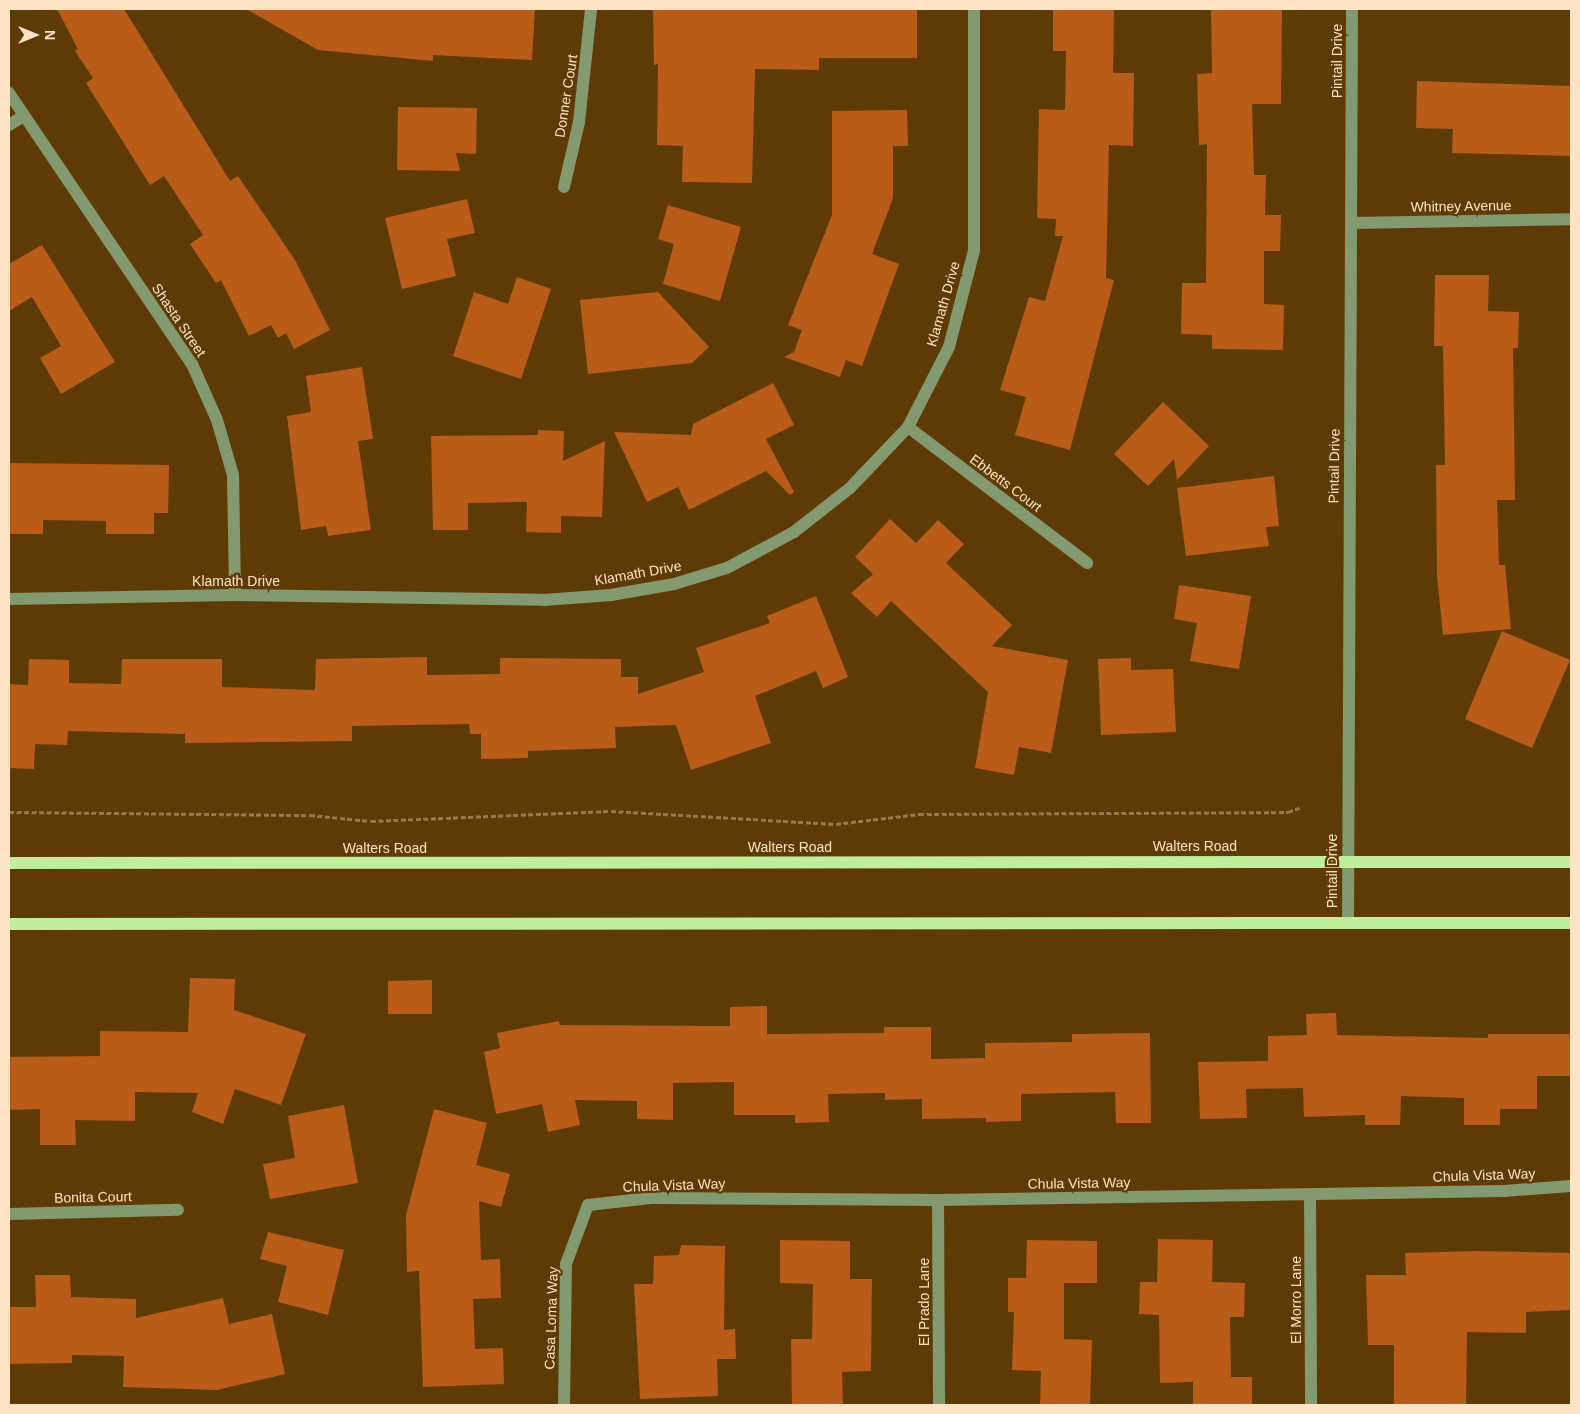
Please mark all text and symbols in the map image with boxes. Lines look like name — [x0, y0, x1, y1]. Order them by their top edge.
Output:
north arrow — [10, 10, 60, 60]
street label: Pintail Drive — [1329, 24, 1345, 98]
text: N — [42, 30, 58, 40]
street label: Donner Court — [551, 53, 581, 139]
street label: Whitney Avenue — [1410, 197, 1512, 215]
street label: Klamath Drive — [923, 259, 963, 349]
street label: Shasta Street — [148, 280, 210, 360]
street label: Pintail Drive — [1325, 429, 1343, 503]
street label: Ebbetts Court — [967, 451, 1045, 515]
street label: Klamath Drive — [593, 557, 683, 589]
street label: Klamath Drive — [192, 573, 280, 589]
street label: Pintail Drive — [1324, 834, 1340, 908]
street label: Walters Road — [1153, 838, 1237, 854]
street label: Walters Road — [748, 839, 832, 855]
street label: Walters Road — [343, 840, 427, 856]
street label: Chula Vista Way — [1432, 1165, 1536, 1185]
street label: Chula Vista Way — [1028, 1174, 1130, 1192]
street label: Chula Vista Way — [622, 1175, 726, 1195]
street label: Bonita Court — [54, 1188, 132, 1206]
street label: El Morro Lane — [1288, 1256, 1304, 1344]
street label: El Prado Lane — [916, 1258, 932, 1346]
street label: Casa Loma Way — [541, 1266, 561, 1370]

